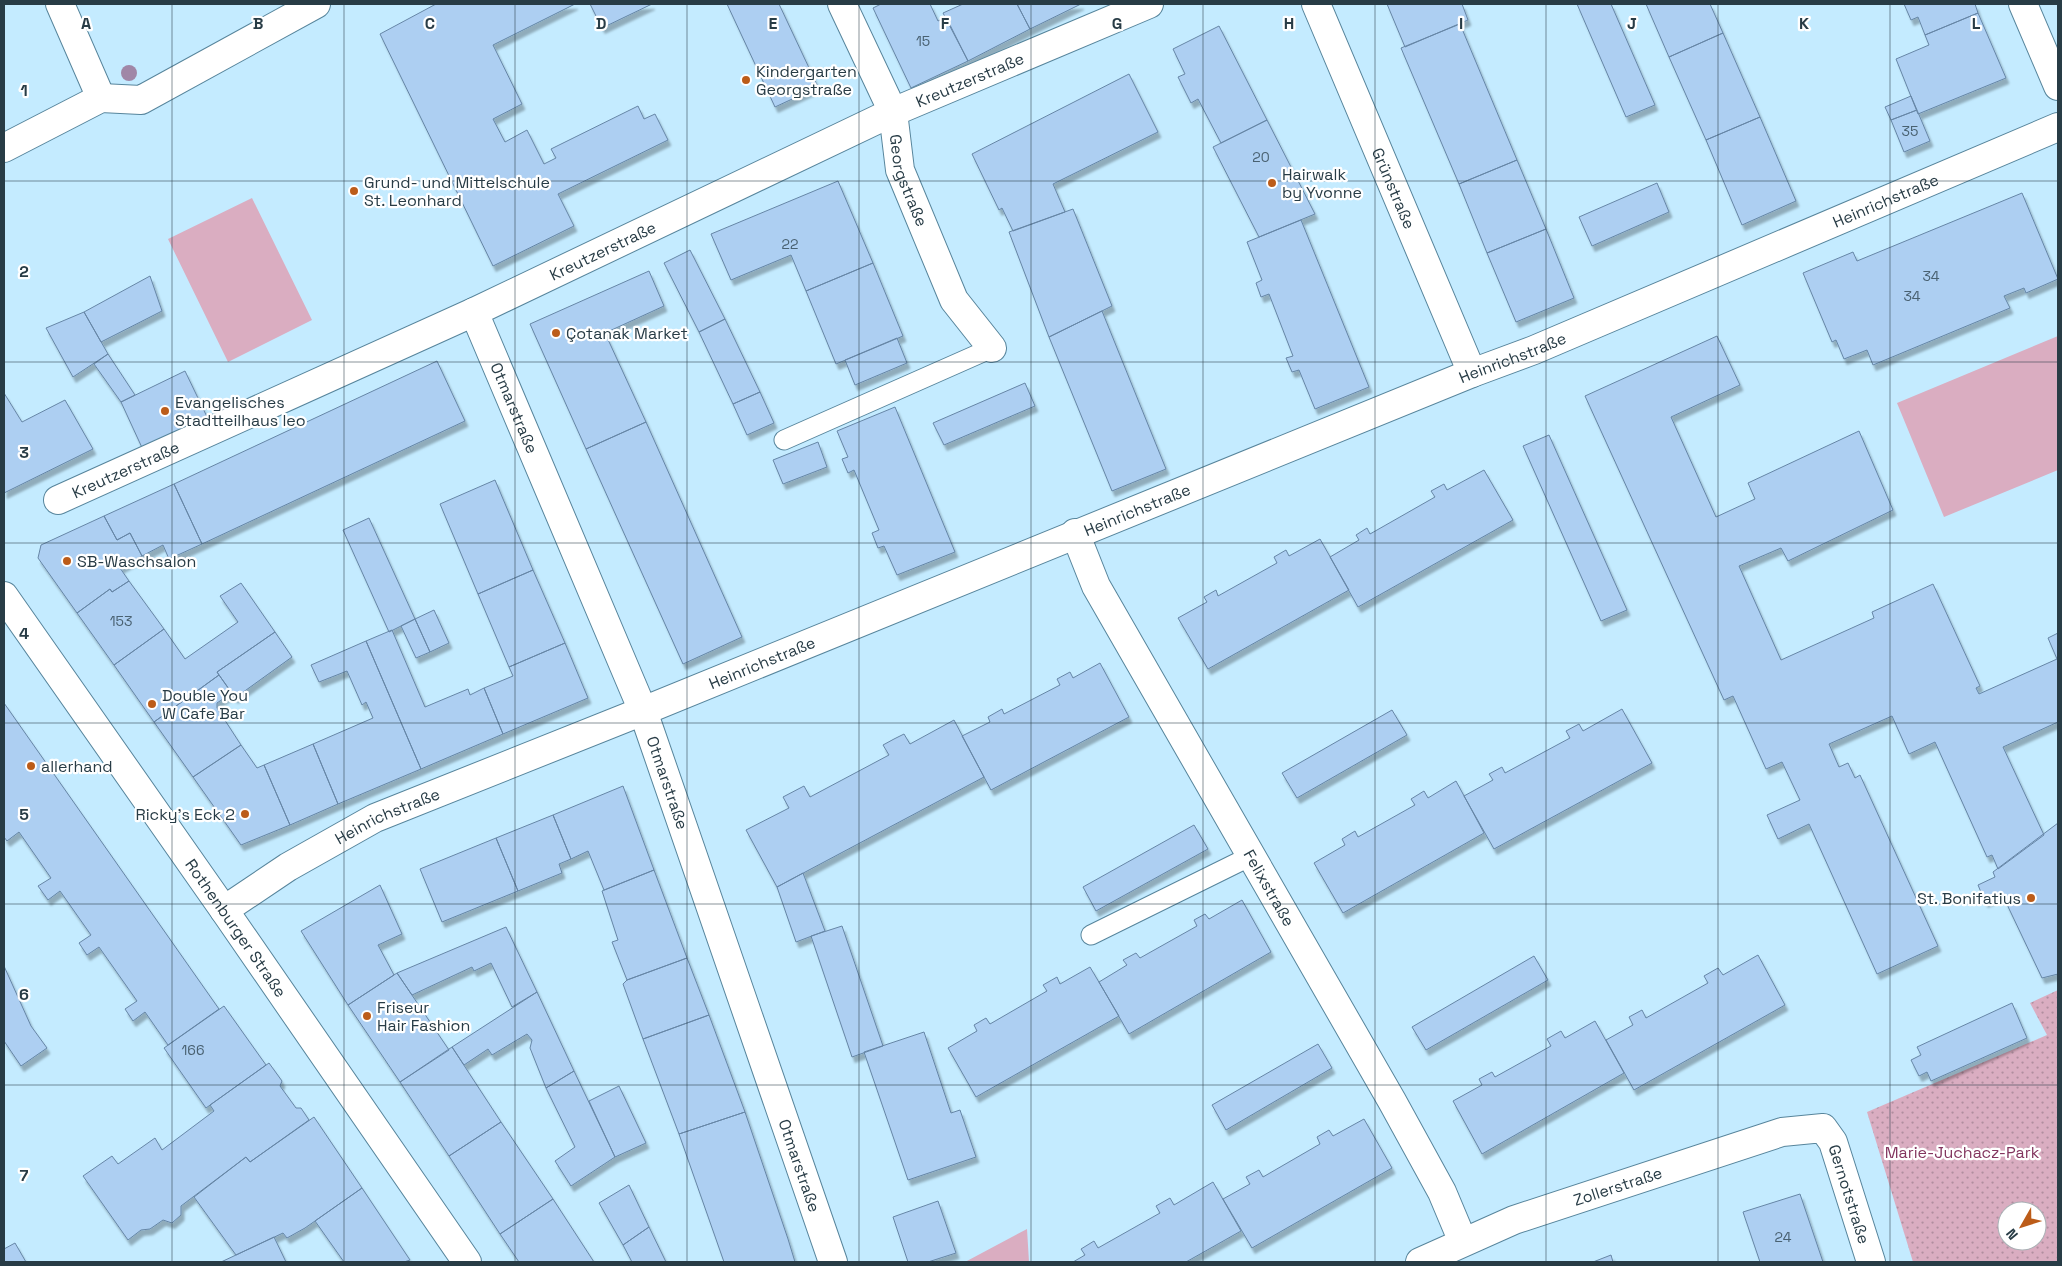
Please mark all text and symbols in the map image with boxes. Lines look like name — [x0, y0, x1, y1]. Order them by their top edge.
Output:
text: A — [81, 13, 91, 34]
text: B — [253, 13, 263, 34]
text: C — [425, 13, 435, 34]
text: D — [596, 13, 606, 34]
text: E — [769, 13, 778, 34]
text: F — [941, 13, 950, 34]
text: G — [1112, 13, 1122, 34]
text: H — [1284, 13, 1294, 34]
text: I — [1459, 13, 1463, 34]
text: J — [1627, 13, 1637, 34]
text: K — [1799, 13, 1809, 34]
text: L — [1972, 13, 1981, 34]
house number: 15 — [916, 32, 930, 50]
street label: Kreutzerstraße — [912, 47, 1027, 112]
place label: Kindergarten Georgstraße — [756, 61, 857, 100]
marker: Kindergarten Georgstraße — [740, 74, 752, 86]
text: 1 — [20, 80, 28, 101]
house number: 35 — [1902, 122, 1918, 140]
street label: Georgstraße — [885, 133, 933, 230]
street label: Grünstraße — [1367, 144, 1420, 232]
house number: 20 — [1252, 148, 1270, 166]
place label: Hairwalk by Yvonne — [1282, 164, 1362, 203]
street label: Heinrichstraße — [1829, 169, 1942, 232]
place label: Grund- und Mittelschule St. Leonhard — [364, 172, 550, 211]
marker: Hairwalk by Yvonne — [1266, 177, 1278, 189]
marker: Grund- und Mittelschule St. Leonhard — [348, 185, 360, 197]
street label: Kreutzerstraße — [546, 216, 659, 285]
house number: 22 — [782, 235, 798, 253]
text: 2 — [19, 261, 29, 282]
house number: 34 — [1922, 267, 1940, 285]
house number: 34 — [1903, 287, 1921, 305]
place label: Çotanak Market — [566, 323, 688, 344]
marker: Çotanak Market — [550, 327, 562, 339]
street label: Heinrichstraße — [1456, 327, 1569, 388]
street label: Otmarstraße — [486, 359, 543, 457]
place label: Evangelisches Stadtteilhaus leo — [175, 392, 306, 431]
marker: Evangelisches Stadtteilhaus leo — [159, 405, 171, 417]
street label: Kreutzerstraße — [68, 436, 182, 503]
text: 3 — [19, 442, 29, 463]
street label: Heinrichstraße — [1081, 478, 1193, 541]
place label: SB-Waschsalon — [77, 551, 196, 572]
marker: SB-Waschsalon — [61, 555, 73, 567]
house number: 153 — [110, 612, 132, 630]
text: 4 — [19, 623, 29, 644]
street label: Heinrichstraße — [706, 631, 818, 694]
place label: Double You W Cafe Bar — [162, 685, 248, 724]
marker: Double You W Cafe Bar — [146, 698, 158, 710]
street label: Otmarstraße — [642, 733, 693, 832]
place label: allerhand — [41, 756, 113, 777]
marker: allerhand — [25, 760, 37, 772]
street label: Heinrichstraße — [331, 783, 443, 849]
text: 5 — [19, 804, 29, 825]
place label: Ricky's Eck 2 — [136, 804, 235, 825]
marker: Ricky's Eck 2 — [239, 808, 251, 820]
street label: Felixstraße — [1239, 845, 1300, 930]
street label: Rothenburger Straße — [181, 855, 291, 1001]
place label: St. Bonifatius — [1917, 888, 2021, 909]
marker: St. Bonifatius — [2025, 892, 2037, 904]
text: 6 — [19, 984, 29, 1005]
place label: Friseur Hair Fashion — [377, 997, 470, 1036]
marker: Friseur Hair Fashion — [361, 1010, 373, 1022]
house number: 166 — [182, 1041, 205, 1059]
street label: Otmarstraße — [774, 1116, 825, 1215]
street label: Gernotstraße — [1824, 1142, 1875, 1246]
park label: Marie-Juchacz-Park — [1885, 1142, 2040, 1163]
street label: Zollerstraße — [1571, 1162, 1665, 1210]
text: 7 — [20, 1165, 29, 1186]
north arrow — [1997, 1201, 2047, 1251]
text: N — [2002, 1225, 2022, 1243]
house number: 24 — [1775, 1228, 1792, 1246]

